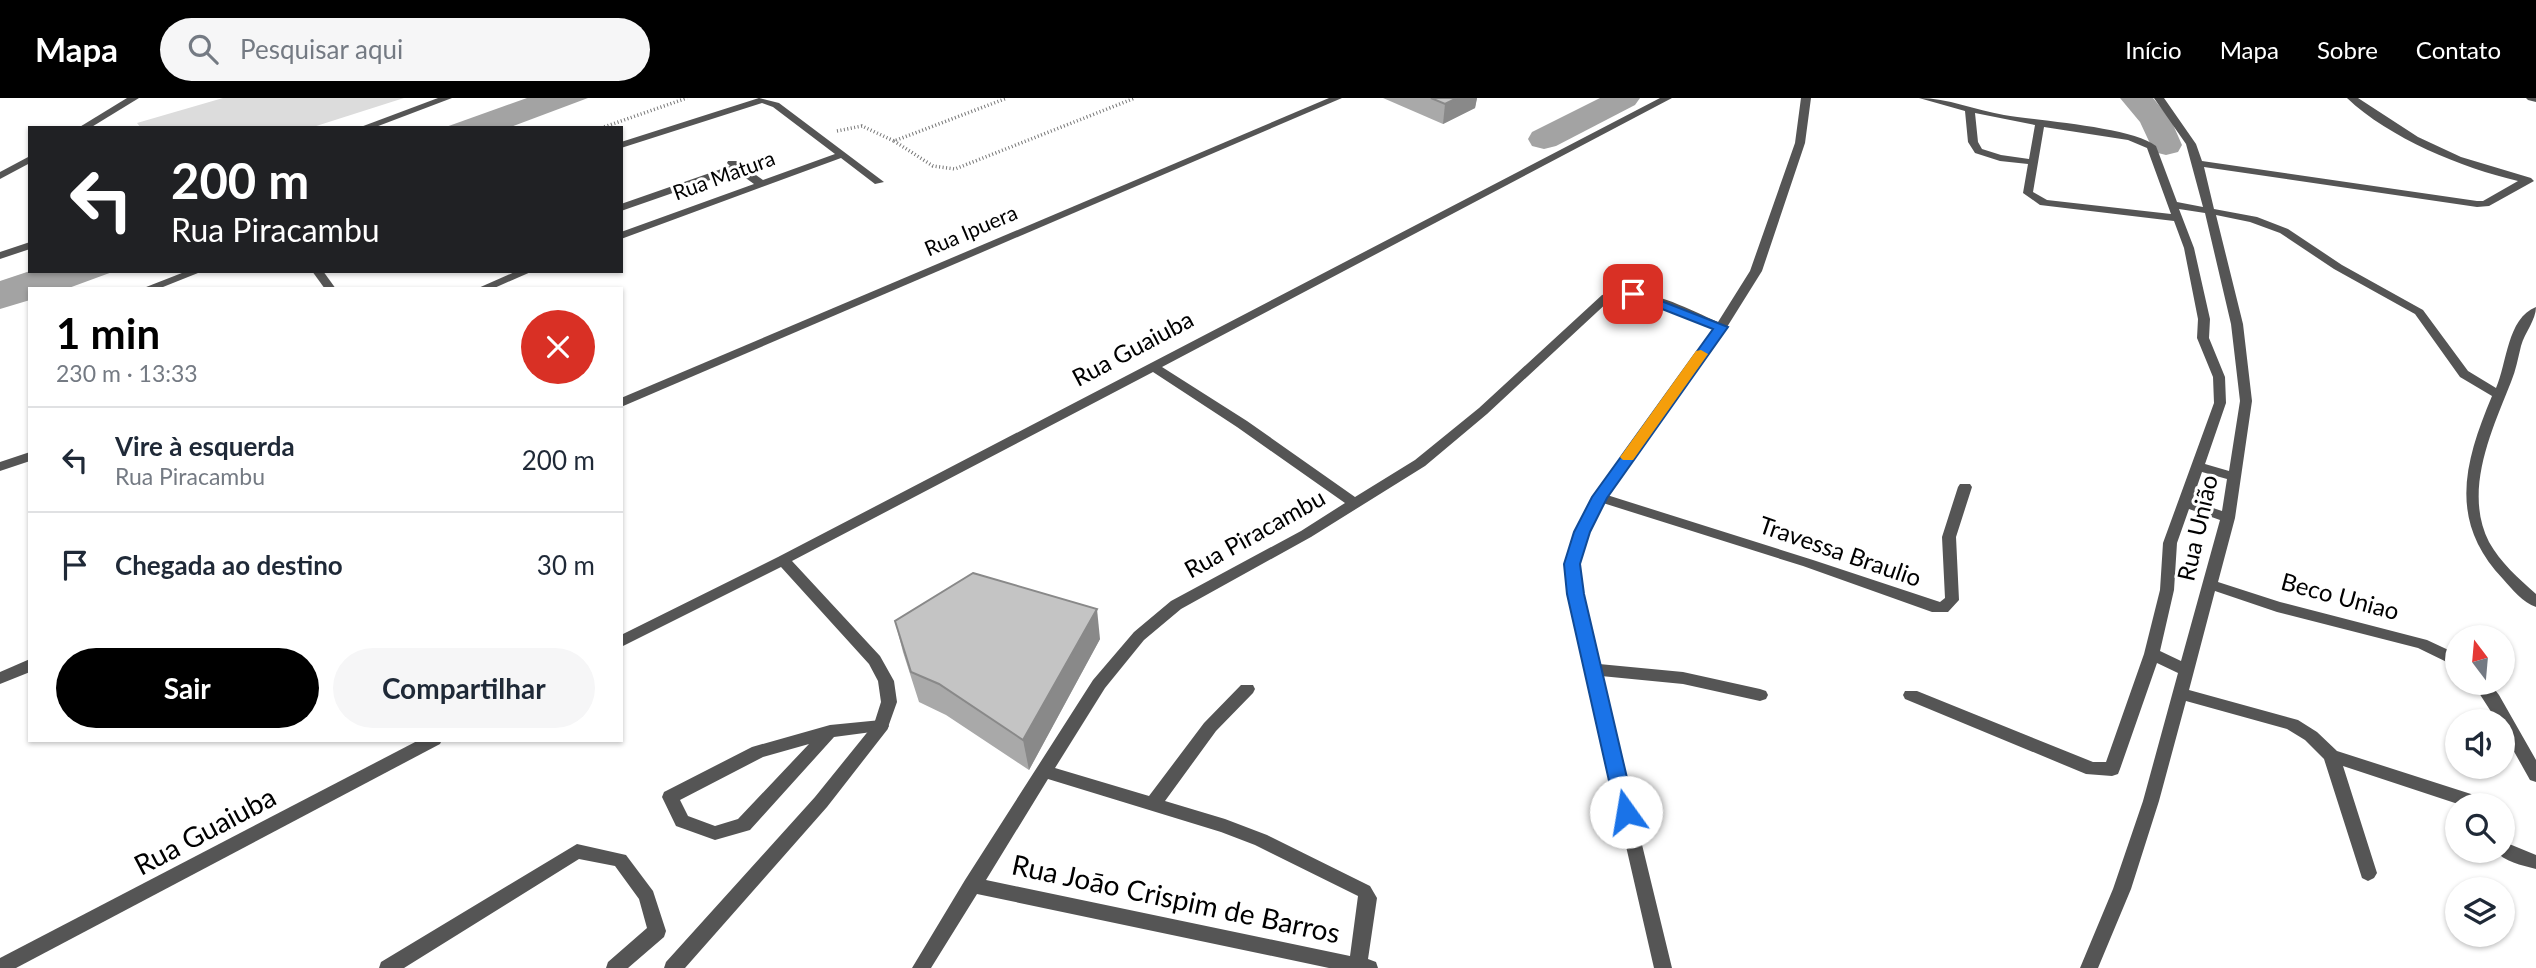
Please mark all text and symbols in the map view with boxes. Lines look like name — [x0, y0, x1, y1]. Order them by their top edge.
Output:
search box — [160, 18, 650, 81]
text: Mapa — [35, 29, 118, 69]
icon: search — [184, 30, 222, 68]
text: Pesquisar aqui — [240, 33, 403, 65]
text: Início — [2125, 35, 2182, 64]
text: Mapa — [2220, 35, 2279, 64]
text: Sobre — [2317, 35, 2378, 64]
text: Contato — [2416, 35, 2501, 64]
street label: Rua Matura — [669, 145, 778, 205]
text: 200 m — [171, 151, 309, 209]
icon: left — [56, 154, 147, 245]
street label: Rua Ipuera — [920, 199, 1021, 260]
text: Rua Piracambu — [171, 210, 380, 249]
pin — [1603, 264, 1663, 324]
icon: arrive — [1614, 275, 1652, 313]
street label: Rua Guaiuba — [1067, 304, 1198, 392]
text: 1 min — [56, 308, 160, 358]
button: close — [521, 310, 595, 384]
text: 230 m · 13:33 — [56, 359, 198, 387]
text: Vire à esquerda — [115, 430, 295, 462]
icon: left — [56, 441, 94, 479]
text: 200 m — [522, 444, 595, 476]
text: Rua Piracambu — [115, 462, 265, 490]
street label: Rua União — [2170, 472, 2223, 584]
street label: Rua Piracambu — [1179, 482, 1330, 583]
street label: Travessa Braulio — [1756, 509, 1925, 592]
icon: arrive — [56, 546, 94, 584]
text: Chegada ao destino — [115, 549, 343, 581]
text: 30 m — [537, 549, 595, 581]
street label: Beco Uniao — [2278, 566, 2403, 625]
north arrow — [2445, 625, 2515, 695]
map controls — [2445, 625, 2515, 947]
button: Sair — [56, 648, 319, 728]
button: Compartilhar — [333, 648, 595, 728]
button: sound — [2445, 709, 2515, 779]
position arrow — [1589, 775, 1663, 849]
street label: Rua Guaiuba — [128, 779, 281, 882]
button: search — [2445, 793, 2515, 863]
street label: Rua Joāo Crispim de Barros — [1009, 847, 1343, 949]
button: layers — [2445, 877, 2515, 947]

